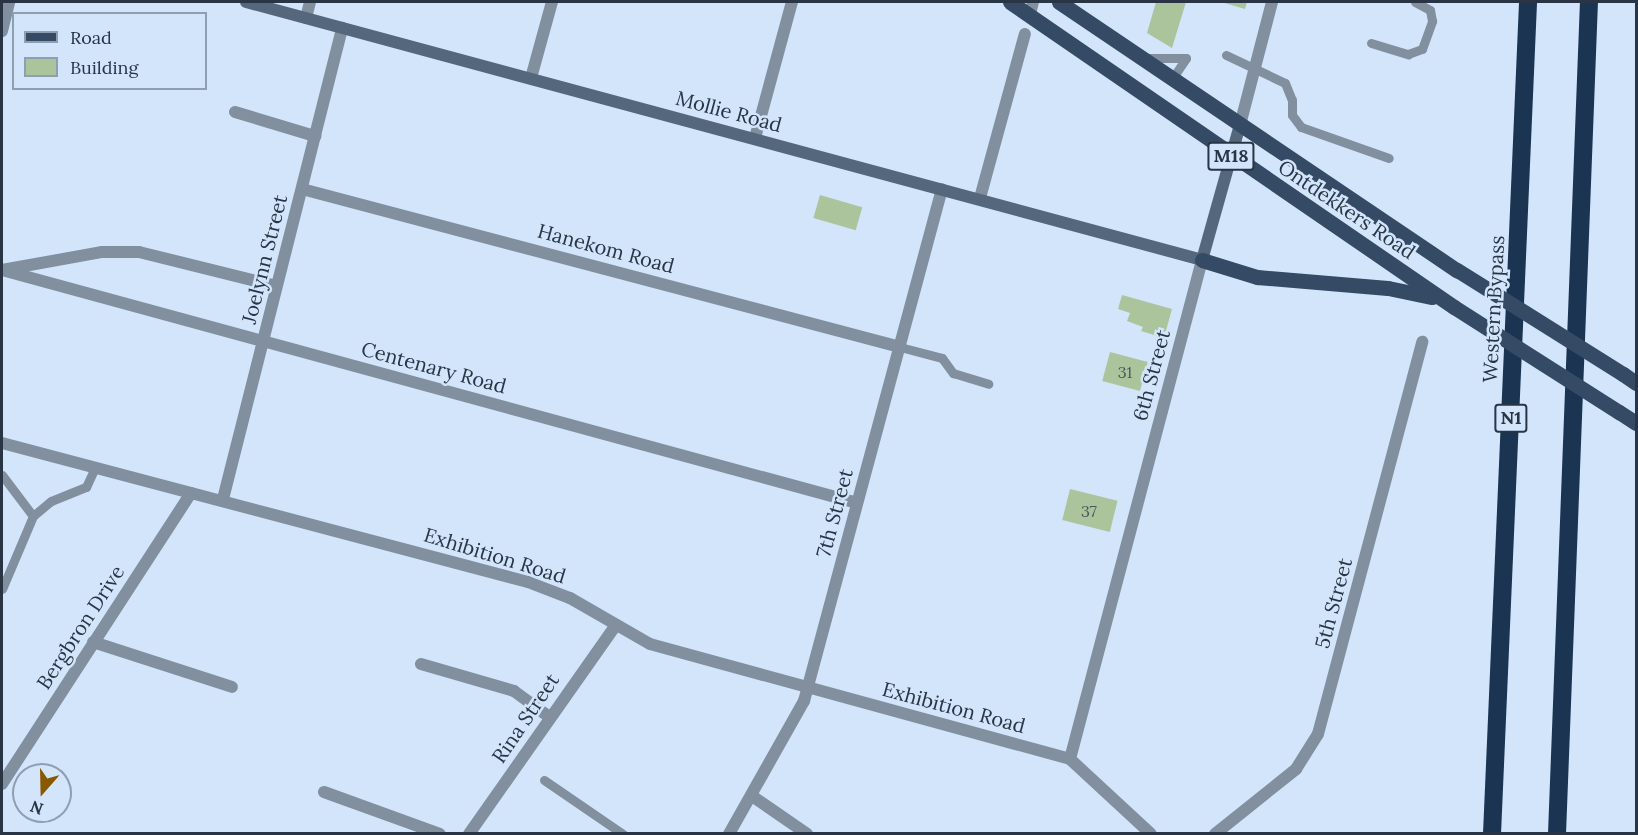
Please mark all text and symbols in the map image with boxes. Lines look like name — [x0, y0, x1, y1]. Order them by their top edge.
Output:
legend — [12, 12, 207, 90]
text: Road — [70, 26, 112, 49]
text: Building — [70, 56, 138, 79]
street label: Mollie Road — [673, 85, 785, 137]
road number: M18 — [1207, 141, 1255, 171]
street label: Ontdekkers Road — [1274, 154, 1420, 264]
street label: Joelynn Street — [236, 192, 292, 326]
street label: Hanekom Road — [535, 218, 677, 278]
street label: Western Bypass — [1477, 235, 1509, 383]
street label: 6th Street — [1127, 327, 1175, 423]
street label: Centenary Road — [359, 336, 509, 398]
house number: 31 — [1118, 362, 1132, 382]
road number: N1 — [1493, 403, 1529, 433]
street label: 7th Street — [811, 466, 857, 560]
house number: 37 — [1081, 501, 1097, 521]
street label: Exhibition Road — [421, 522, 569, 588]
street label: 5th Street — [1309, 555, 1357, 651]
street label: Bergbron Drive — [31, 561, 129, 693]
street label: Rina Street — [486, 669, 564, 767]
street label: Exhibition Road — [880, 676, 1028, 738]
north arrow — [12, 763, 72, 823]
text: N — [27, 797, 46, 820]

